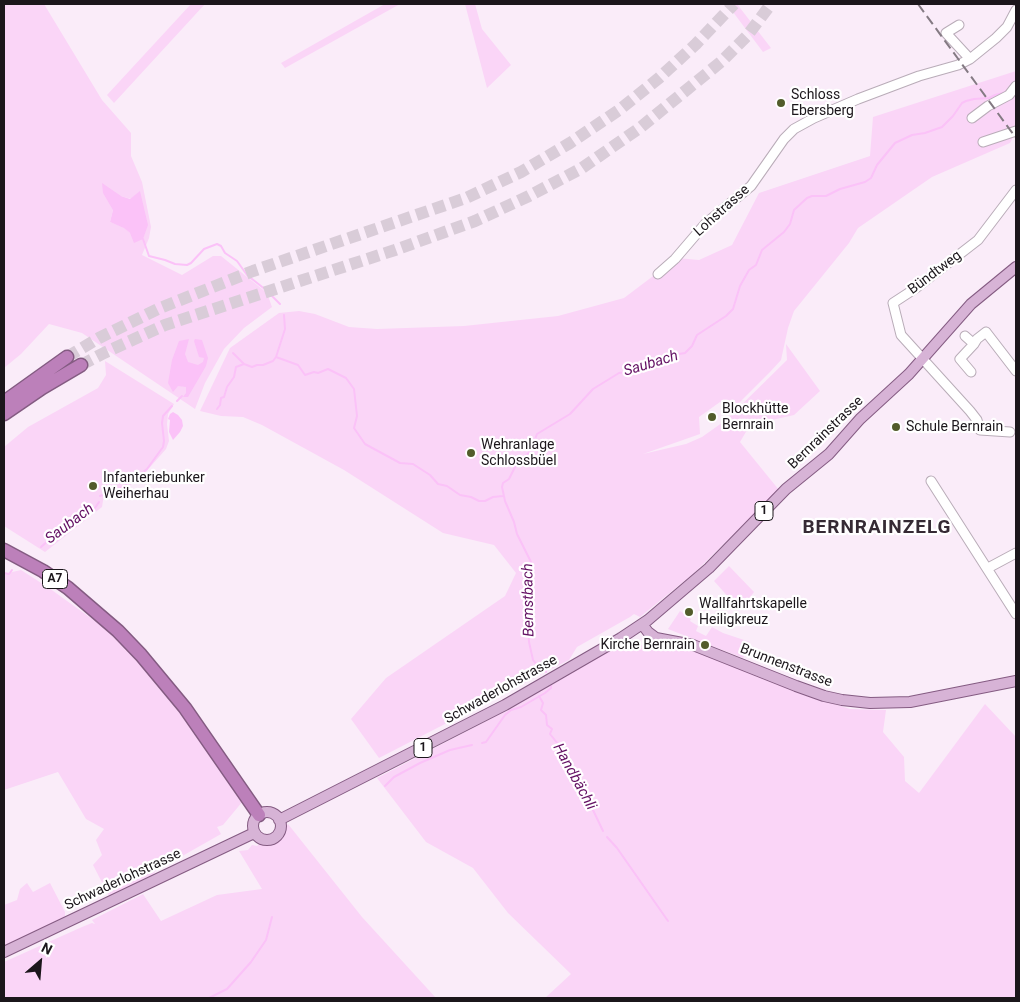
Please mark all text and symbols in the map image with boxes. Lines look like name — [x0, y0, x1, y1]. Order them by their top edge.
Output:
place label: Schloss Ebersberg — [791, 87, 854, 120]
marker: Schloss Ebersberg — [775, 97, 787, 109]
street label: Lohstrasse — [691, 182, 753, 240]
street label: Bündtweg — [905, 247, 965, 299]
water label: Saubach — [621, 347, 681, 381]
street label: Bernrainstrasse — [785, 393, 867, 473]
place label: Blockhütte Bernrain — [722, 401, 789, 434]
marker: Blockhütte Bernrain — [706, 411, 718, 423]
place label: Schule Bernrain — [906, 419, 1003, 435]
marker: Schule Bernrain — [890, 421, 902, 433]
place label: Wehranlage Schlossbüel — [481, 437, 557, 470]
marker: Wehranlage Schlossbüel — [465, 447, 477, 459]
place label: Infanteriebunker Weiherhau — [103, 470, 205, 502]
marker: Infanteriebunker Weiherhau — [87, 480, 99, 492]
water label: Saubach — [42, 500, 98, 548]
road number: 1 — [755, 502, 773, 520]
district label: BERNRAINZELG — [801, 517, 953, 539]
water label: Bemstbach — [519, 563, 539, 637]
road number: A7 — [42, 570, 68, 588]
place label: Wallfahrtskapelle Heiligkreuz — [699, 596, 807, 628]
marker: Wallfahrtskapelle Heiligkreuz — [683, 606, 695, 618]
place label: Kirche Bernrain — [600, 637, 695, 653]
marker: Kirche Bernrain — [699, 639, 711, 651]
street label: Brunnenstrasse — [737, 641, 835, 691]
street label: Schwaderlohstrasse — [442, 652, 560, 728]
road number: 1 — [414, 738, 432, 758]
water label: Handbächli — [548, 741, 600, 813]
street label: Schwaderlohstrasse — [62, 846, 184, 914]
north arrow — [15, 937, 65, 987]
text: N — [39, 939, 55, 958]

